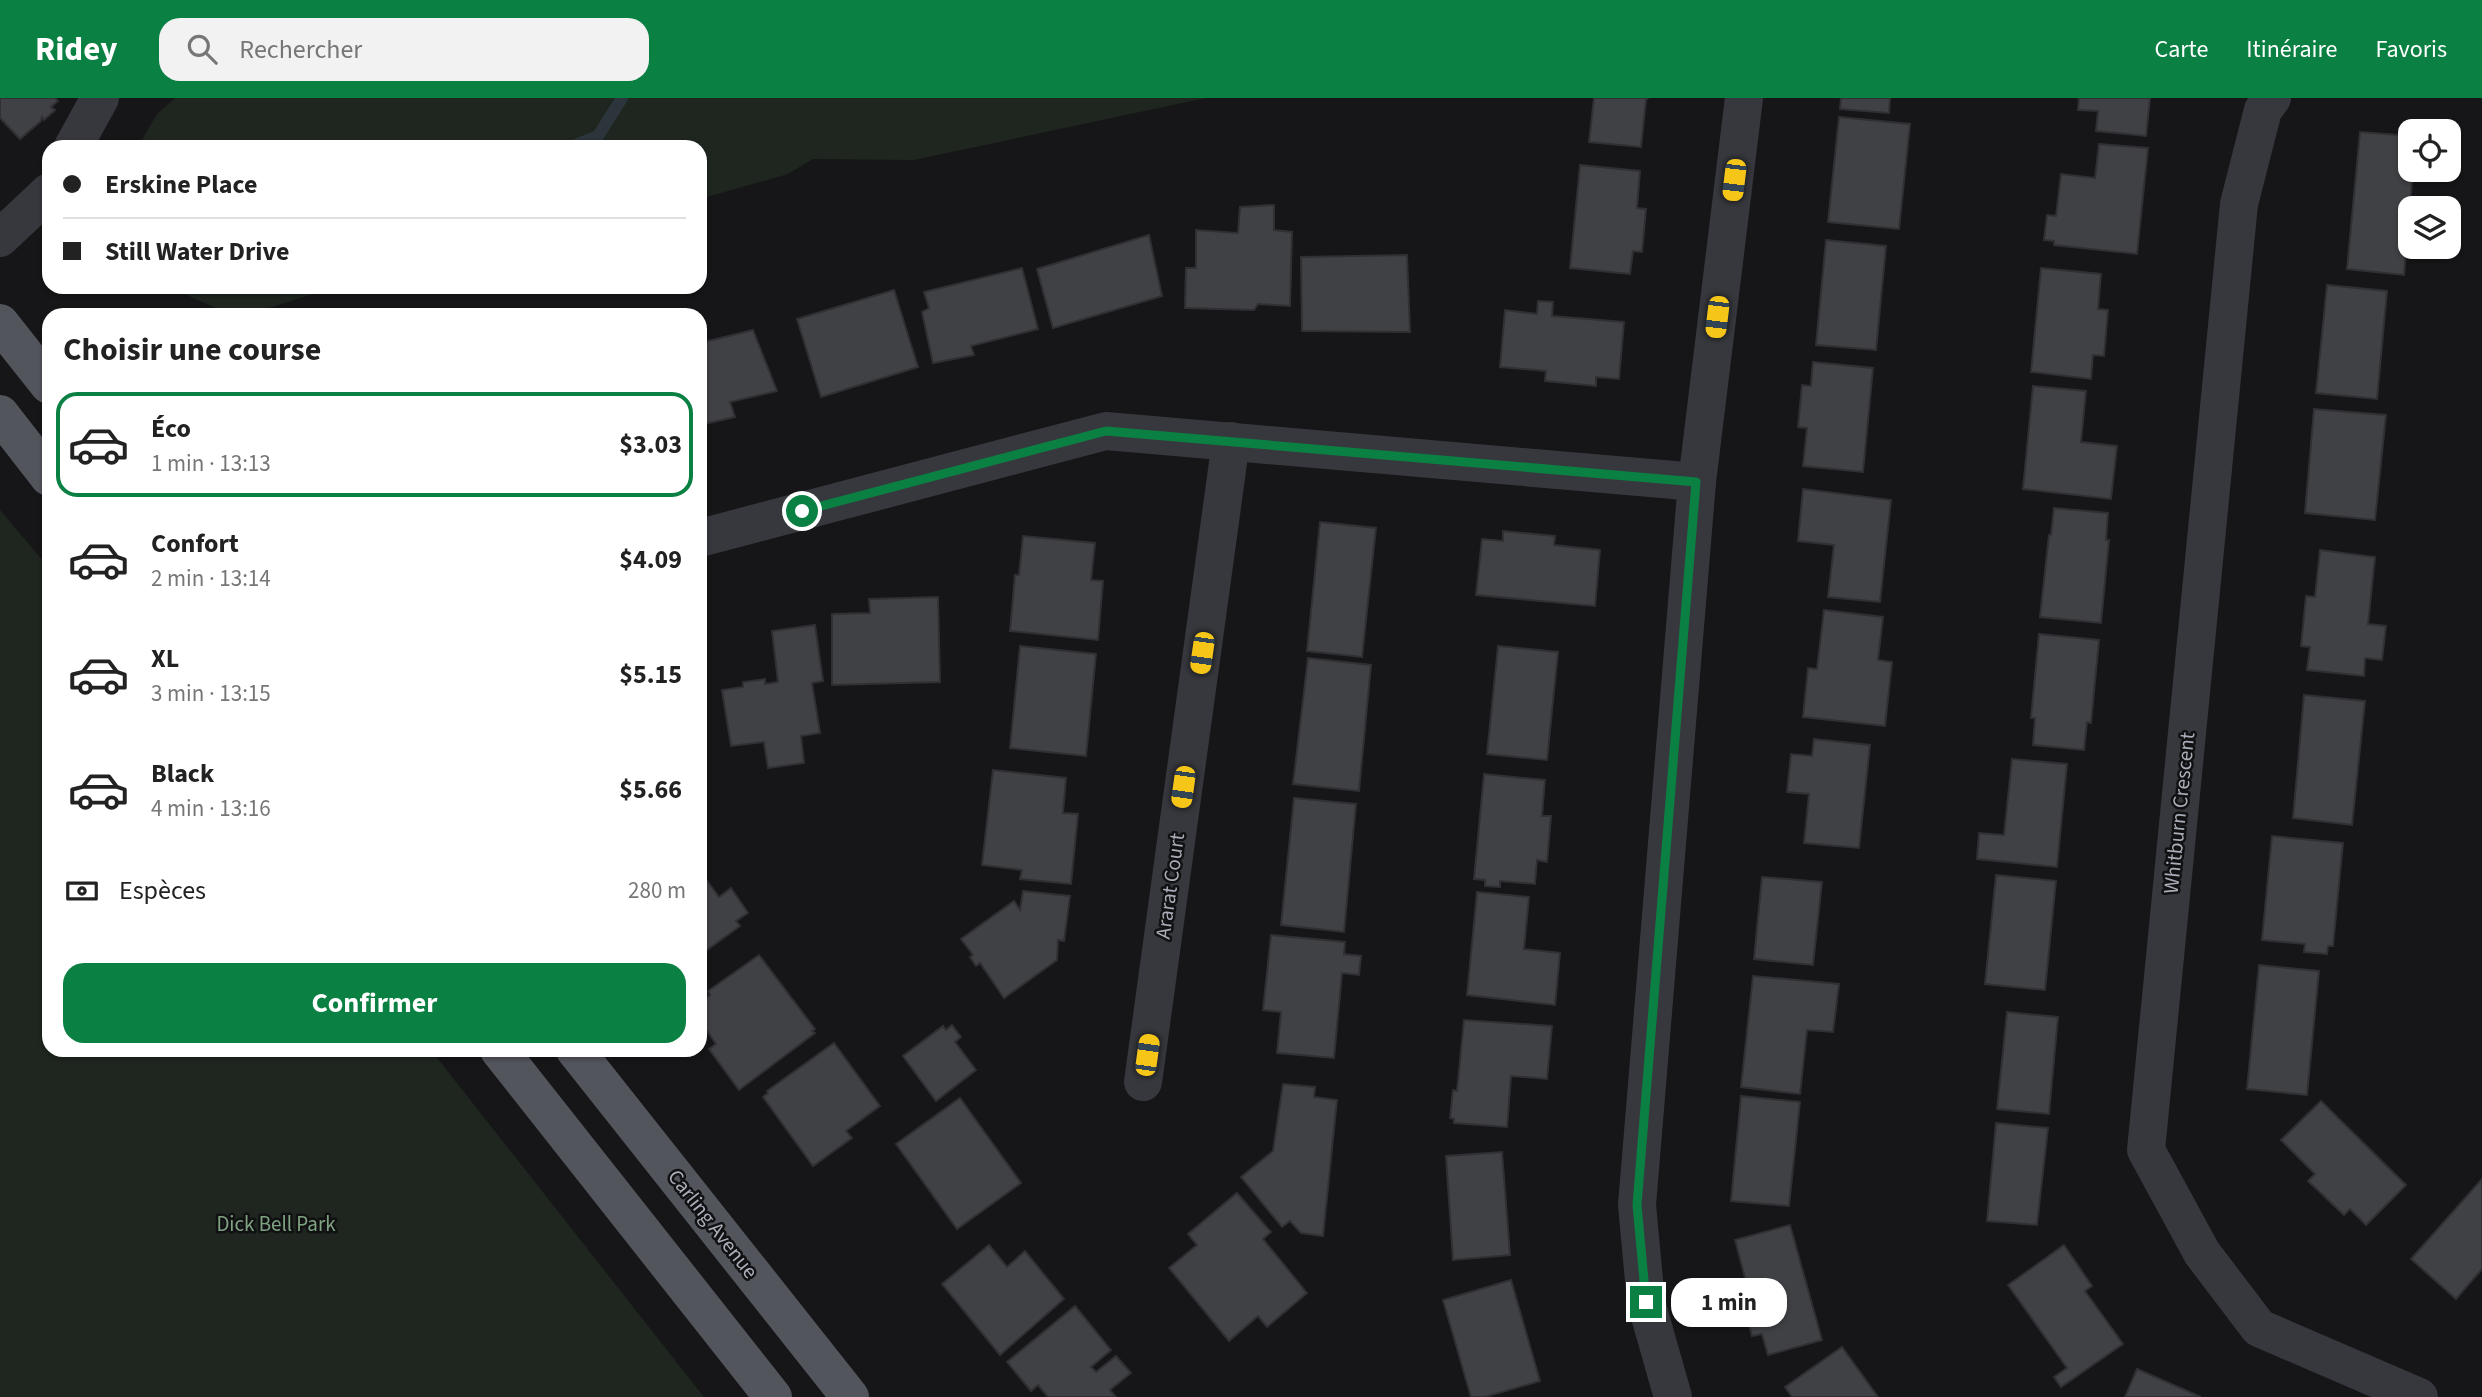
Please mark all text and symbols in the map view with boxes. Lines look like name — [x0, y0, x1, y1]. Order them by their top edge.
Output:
search box — [159, 18, 649, 81]
text: Ridey — [35, 26, 117, 73]
icon: search — [183, 30, 221, 68]
text: Rechercher — [239, 31, 362, 68]
text: Carte — [2154, 32, 2208, 67]
text: Itinéraire — [2246, 32, 2337, 67]
text: Favoris — [2375, 32, 2447, 67]
map controls — [2398, 119, 2461, 259]
button: locate — [2398, 119, 2461, 182]
car — [1722, 158, 1747, 202]
text: Erskine Place — [105, 166, 257, 203]
button: layers — [2398, 196, 2461, 259]
text: Still Water Drive — [105, 233, 289, 270]
car — [1705, 295, 1730, 339]
text: Choisir une course — [63, 327, 321, 373]
text: Éco — [151, 410, 191, 447]
icon: car — [67, 413, 130, 476]
text: $3.03 — [619, 426, 682, 463]
text: 1 min · 13:13 — [151, 447, 271, 480]
route start — [786, 495, 818, 527]
text: Confort — [151, 525, 239, 562]
icon: car — [67, 528, 130, 591]
text: $4.09 — [619, 541, 682, 578]
text: 2 min · 13:14 — [151, 562, 271, 595]
car — [1189, 631, 1216, 675]
text: XL — [151, 640, 179, 677]
icon: car — [67, 643, 130, 706]
text: $5.15 — [619, 656, 682, 693]
text: 3 min · 13:15 — [151, 677, 271, 710]
street label: Whitburn Crescent — [2156, 731, 2202, 895]
text: Black — [151, 755, 214, 792]
icon: car — [67, 758, 130, 821]
car — [1170, 765, 1197, 809]
text: $5.66 — [619, 771, 682, 808]
text: 4 min · 13:16 — [151, 792, 271, 825]
street label: Ararat Court — [1148, 831, 1192, 941]
icon: cash — [63, 872, 101, 910]
text: Espèces — [119, 872, 206, 909]
text: 280 m — [628, 874, 686, 907]
button: Confirmer — [63, 963, 686, 1043]
car — [1134, 1033, 1161, 1077]
street label: Carling Avenue — [661, 1163, 765, 1285]
park label: Dick Bell Park — [216, 1209, 336, 1239]
callout: 1 min — [1670, 1278, 1786, 1326]
route end — [1630, 1286, 1662, 1318]
text: 1 min — [1701, 1286, 1757, 1319]

